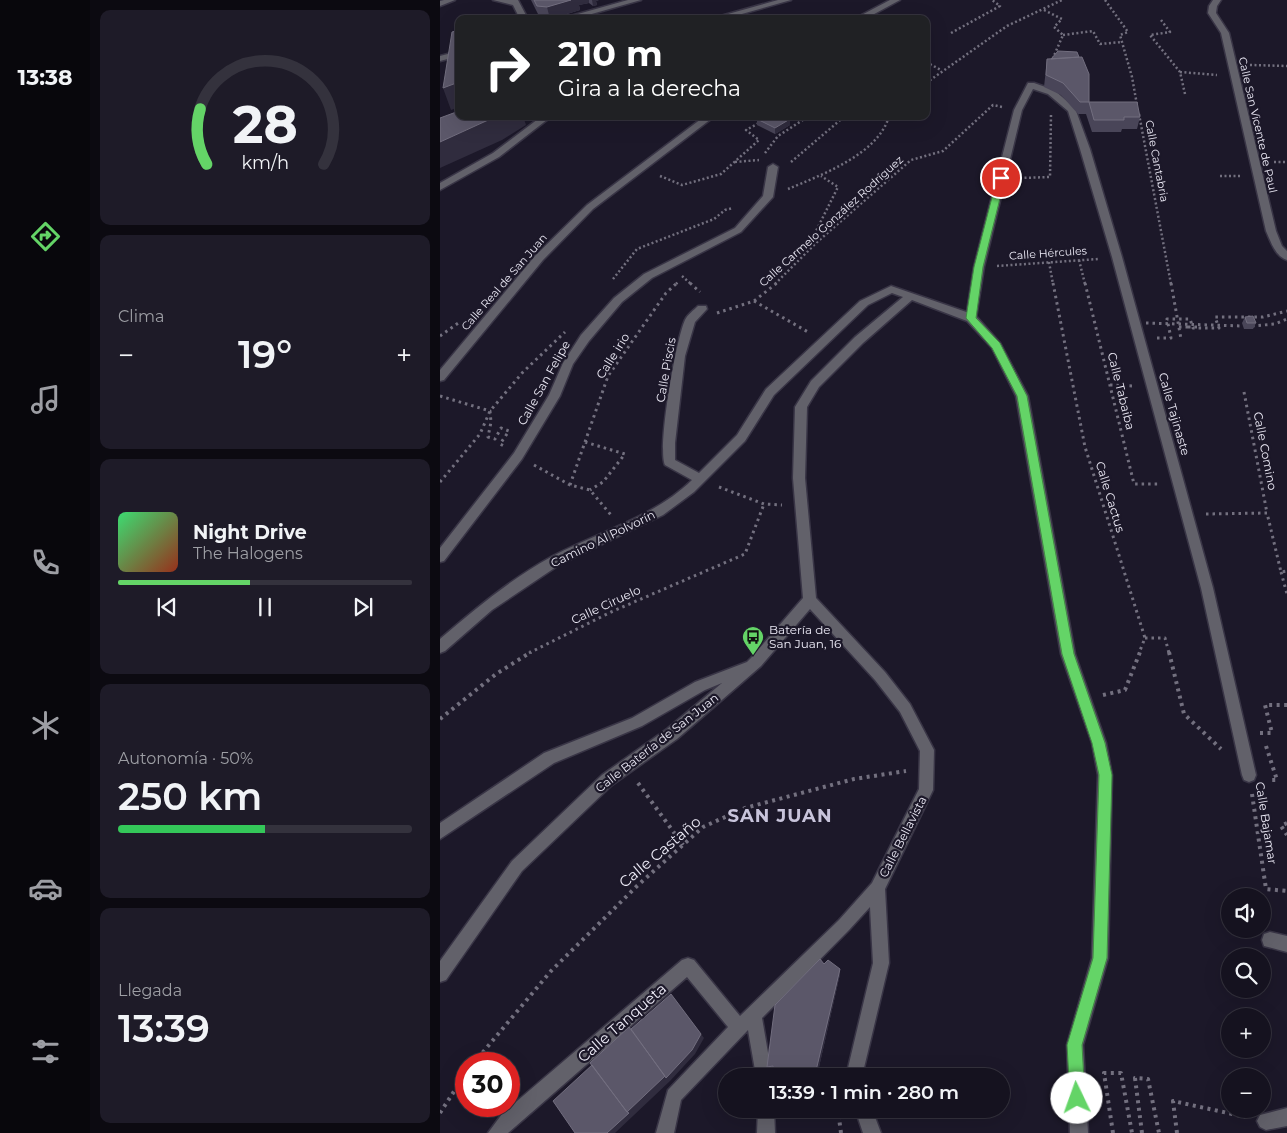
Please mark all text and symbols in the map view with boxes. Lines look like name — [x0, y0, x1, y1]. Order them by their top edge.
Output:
text: 210 m — [558, 32, 663, 75]
icon: right — [475, 35, 540, 100]
street label: Calle San Vicente de Paul — [1236, 56, 1280, 194]
text: 13:38 — [18, 64, 72, 91]
text: Gira a la derecha — [558, 75, 741, 102]
text: 28 — [232, 93, 298, 156]
street label: Calle Cantabria — [1142, 119, 1172, 203]
text: km/h — [241, 152, 289, 173]
street label: Calle Carmelo González Rodríguez — [756, 152, 906, 289]
pin — [980, 157, 1022, 199]
icon: arrive — [987, 164, 1015, 192]
icon: directions — [28, 219, 63, 254]
street label: Calle Real de San Juan — [458, 231, 550, 333]
street label: Calle Hércules — [1009, 243, 1088, 263]
text: Clima — [118, 307, 164, 326]
street label: Calle irio — [593, 330, 632, 381]
text: 19° — [238, 331, 292, 378]
street label: Calle Piscis — [652, 336, 679, 404]
text: − — [118, 338, 134, 372]
text: + — [396, 338, 412, 372]
street label: Calle San Felipe — [514, 338, 573, 428]
street label: Calle Tabaiba — [1105, 350, 1138, 431]
street label: Calle Tajinaste — [1155, 371, 1193, 457]
icon: music — [28, 382, 63, 417]
street label: Calle Comino — [1251, 410, 1280, 491]
street label: Calle Cactus — [1093, 460, 1128, 534]
street label: Camino Al Polvorín — [548, 507, 657, 570]
text: Night Drive — [193, 521, 307, 544]
text: The Halogens — [193, 544, 303, 563]
icon: phone — [28, 545, 63, 580]
street label: Calle Ciruelo — [569, 582, 643, 627]
icon: previous — [153, 593, 181, 621]
icon: pause — [251, 593, 279, 621]
icon: next — [349, 593, 377, 621]
place label: Batería de San Juan, 16 — [769, 622, 841, 651]
bus stop icon: Batería de San Juan, 16 — [741, 625, 765, 656]
street label: Calle Batería de San Juan — [592, 690, 721, 795]
icon: climate — [28, 708, 63, 743]
text: Autonomía · 50% — [118, 749, 253, 768]
text: 250 km — [118, 773, 262, 820]
street label: Calle Bajamar — [1253, 781, 1280, 865]
street label: Calle Bellavista — [876, 794, 930, 880]
district label: SAN JUAN — [728, 805, 832, 827]
street label: Calle Castaño — [615, 812, 705, 891]
icon: car — [28, 871, 63, 906]
map controls — [1221, 888, 1271, 1118]
button: sound — [1221, 888, 1271, 938]
button: search — [1221, 948, 1271, 998]
street label: Calle Tanqueta — [573, 979, 670, 1066]
text: Llegada — [118, 981, 182, 1000]
text: 13:39 — [118, 1005, 210, 1052]
button: + — [1221, 1008, 1271, 1058]
icon: filters — [28, 1034, 63, 1069]
speed limit sign: 30 — [455, 1052, 520, 1117]
button: − — [1221, 1068, 1271, 1118]
position arrow — [1050, 1071, 1102, 1123]
text: 13:39 · 1 min · 280 m — [769, 1081, 959, 1104]

